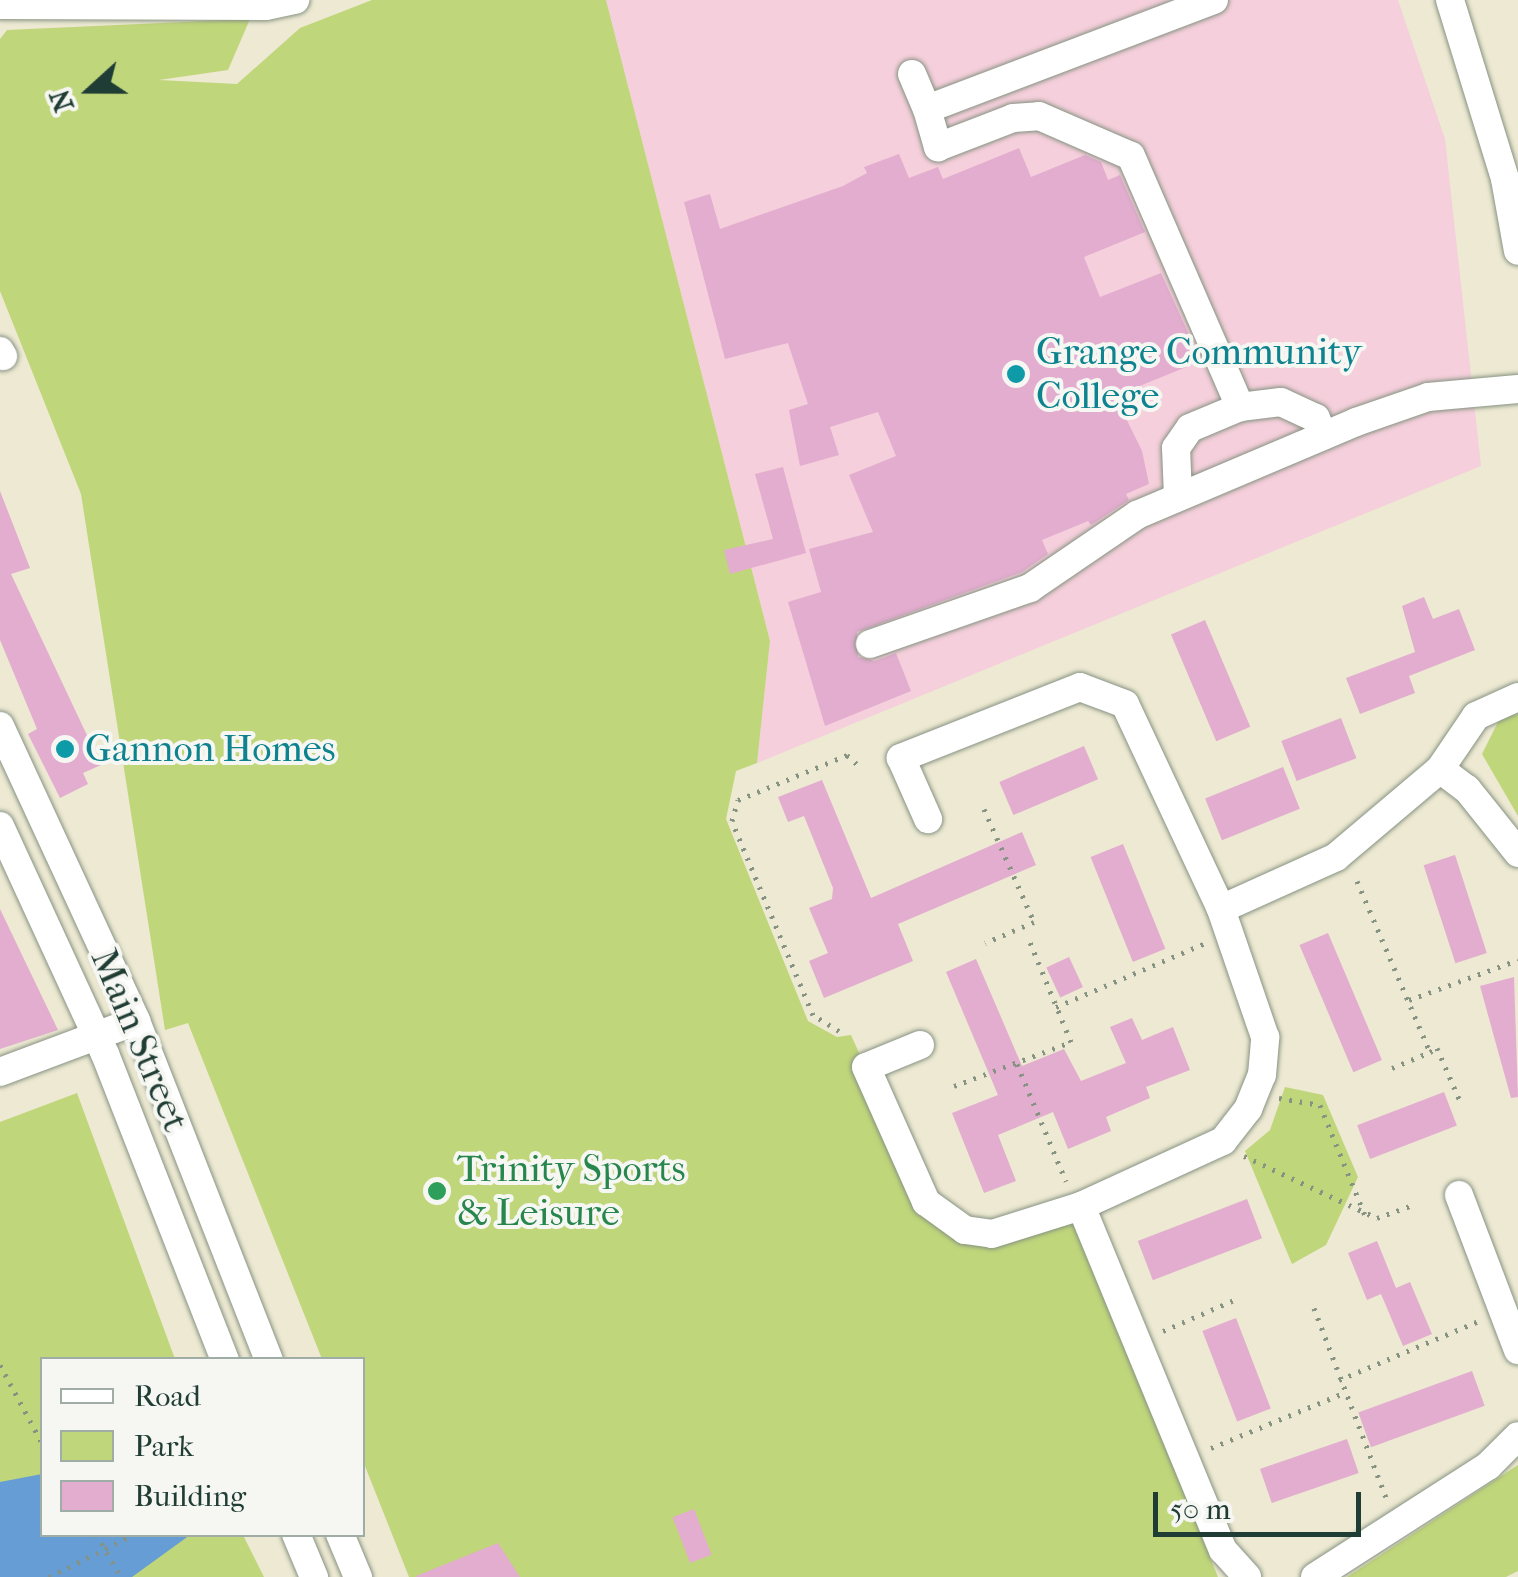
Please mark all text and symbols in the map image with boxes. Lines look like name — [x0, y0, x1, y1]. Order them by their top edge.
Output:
north arrow — [40, 40, 140, 140]
text: N — [42, 85, 81, 117]
place label: Grange Community College — [1036, 329, 1362, 418]
marker: Grange Community College — [1005, 363, 1027, 385]
place label: Gannon Homes — [85, 726, 336, 772]
marker: Gannon Homes — [54, 738, 76, 760]
street label: Main Street — [81, 942, 199, 1138]
place label: Trinity Sports & Leisure — [457, 1146, 686, 1236]
marker: Trinity Sports & Leisure — [426, 1180, 448, 1202]
legend — [40, 1357, 365, 1537]
text: Road — [134, 1379, 201, 1414]
text: Park — [134, 1429, 194, 1464]
scale bar — [1158, 1472, 1366, 1534]
text: Building — [134, 1479, 246, 1514]
text: 50 m — [1170, 1492, 1231, 1527]

